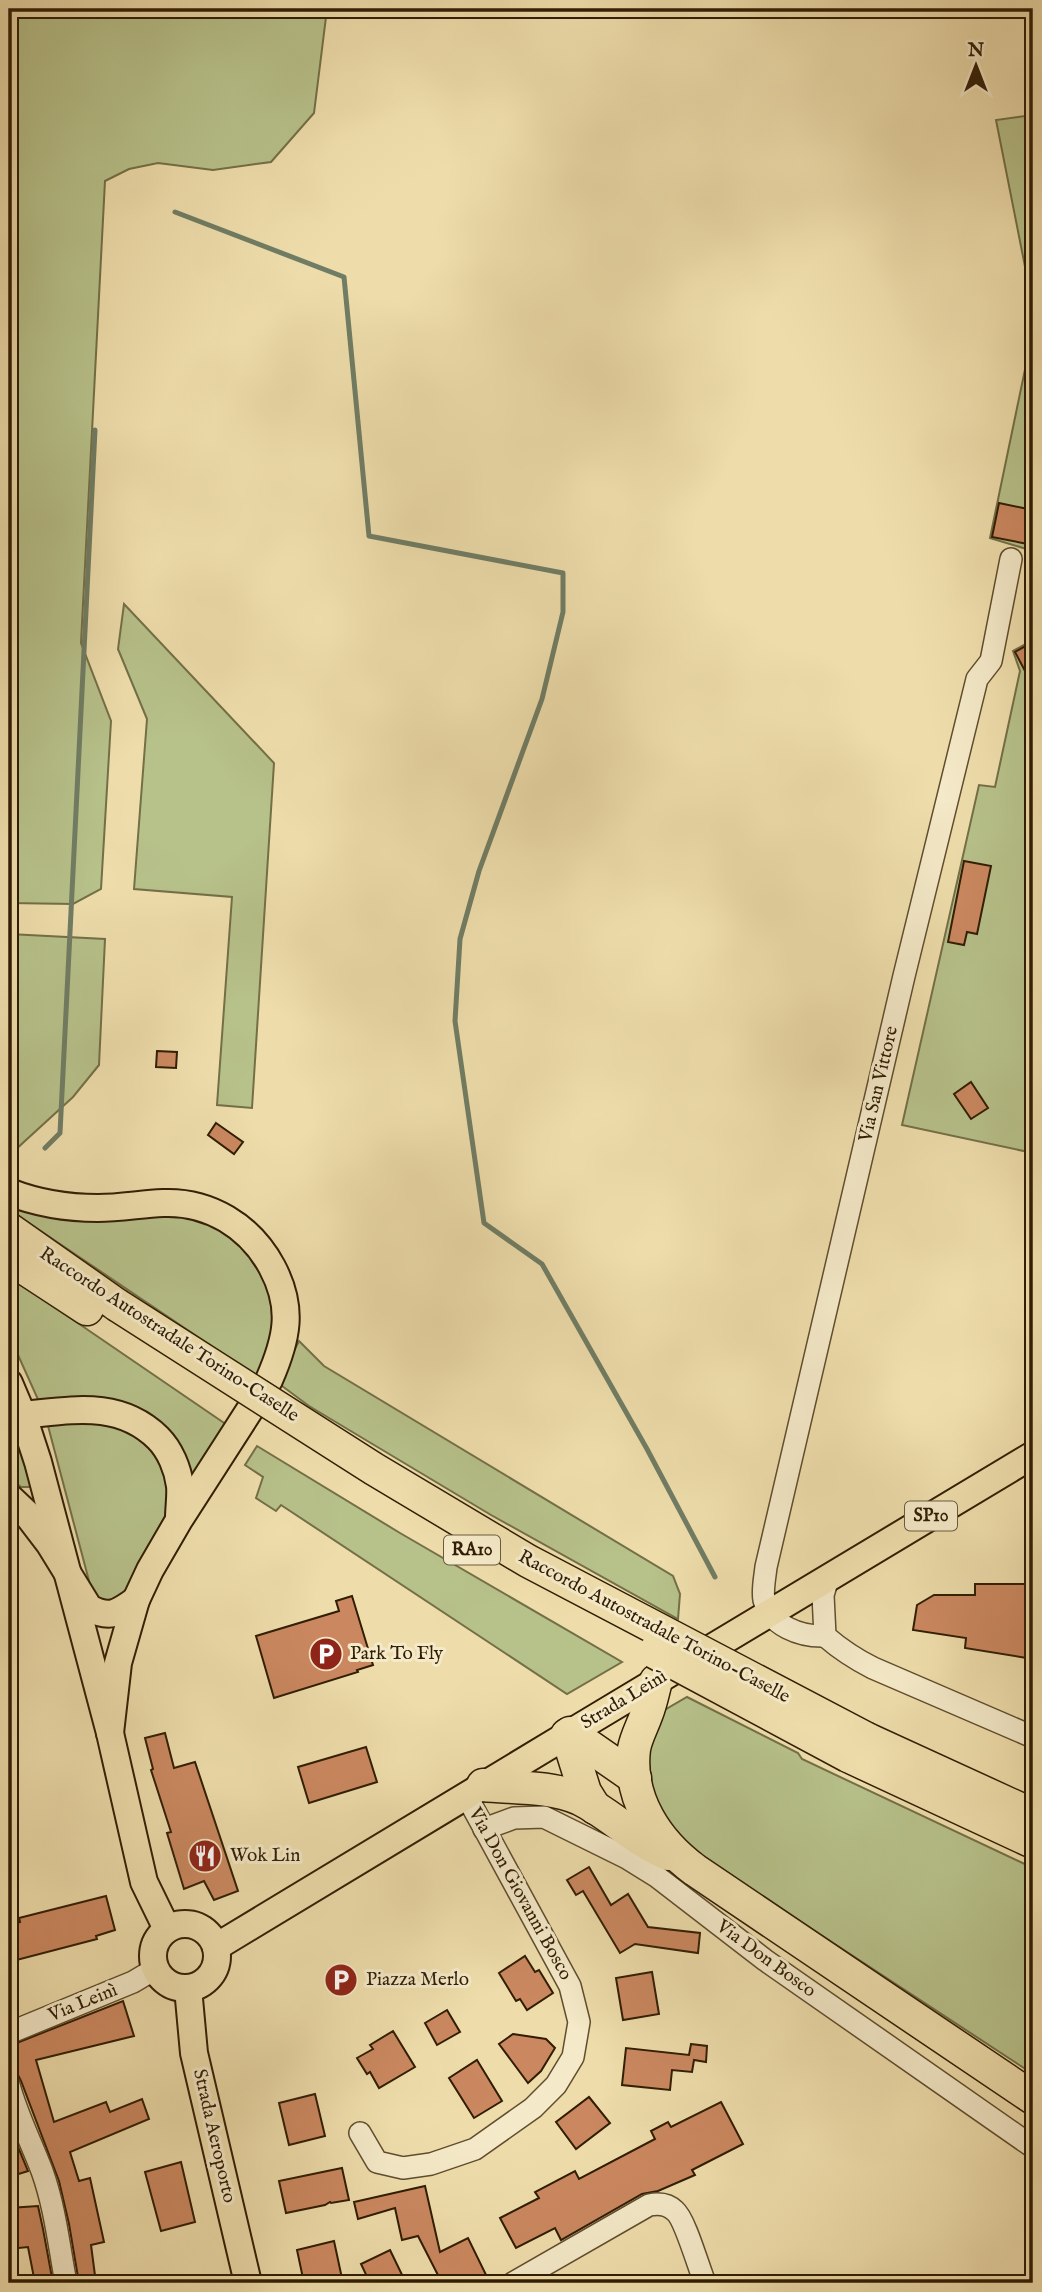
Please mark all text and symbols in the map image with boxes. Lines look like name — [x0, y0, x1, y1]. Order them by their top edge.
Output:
north arrow — [940, 32, 1010, 102]
text: N — [967, 39, 985, 63]
street label: Via San Vittore — [854, 1023, 904, 1145]
street label: Raccordo Autostradale Torino-Caselle — [35, 1242, 303, 1428]
road number: SP10 — [905, 1502, 957, 1531]
road number: RA10 — [444, 1535, 500, 1564]
street label: Raccordo Autostradale Torino-Caselle — [514, 1545, 794, 1709]
parking icon: Park To Fly — [307, 1635, 345, 1673]
place label: Park To Fly — [350, 1642, 444, 1666]
street label: Strada Leinì — [576, 1665, 672, 1735]
street label: Via Don Giovanni Bosco — [462, 1803, 577, 1985]
restaurant icon: Wok Lin — [186, 1837, 224, 1875]
place label: Wok Lin — [230, 1844, 300, 1868]
street label: Via Don Bosco — [711, 1914, 821, 2003]
parking icon: Piazza Merlo — [322, 1961, 360, 1999]
place label: Piazza Merlo — [366, 1968, 469, 1992]
street label: Via Leinì — [44, 1978, 121, 2028]
street label: Strada Aeroporto — [187, 2067, 241, 2205]

